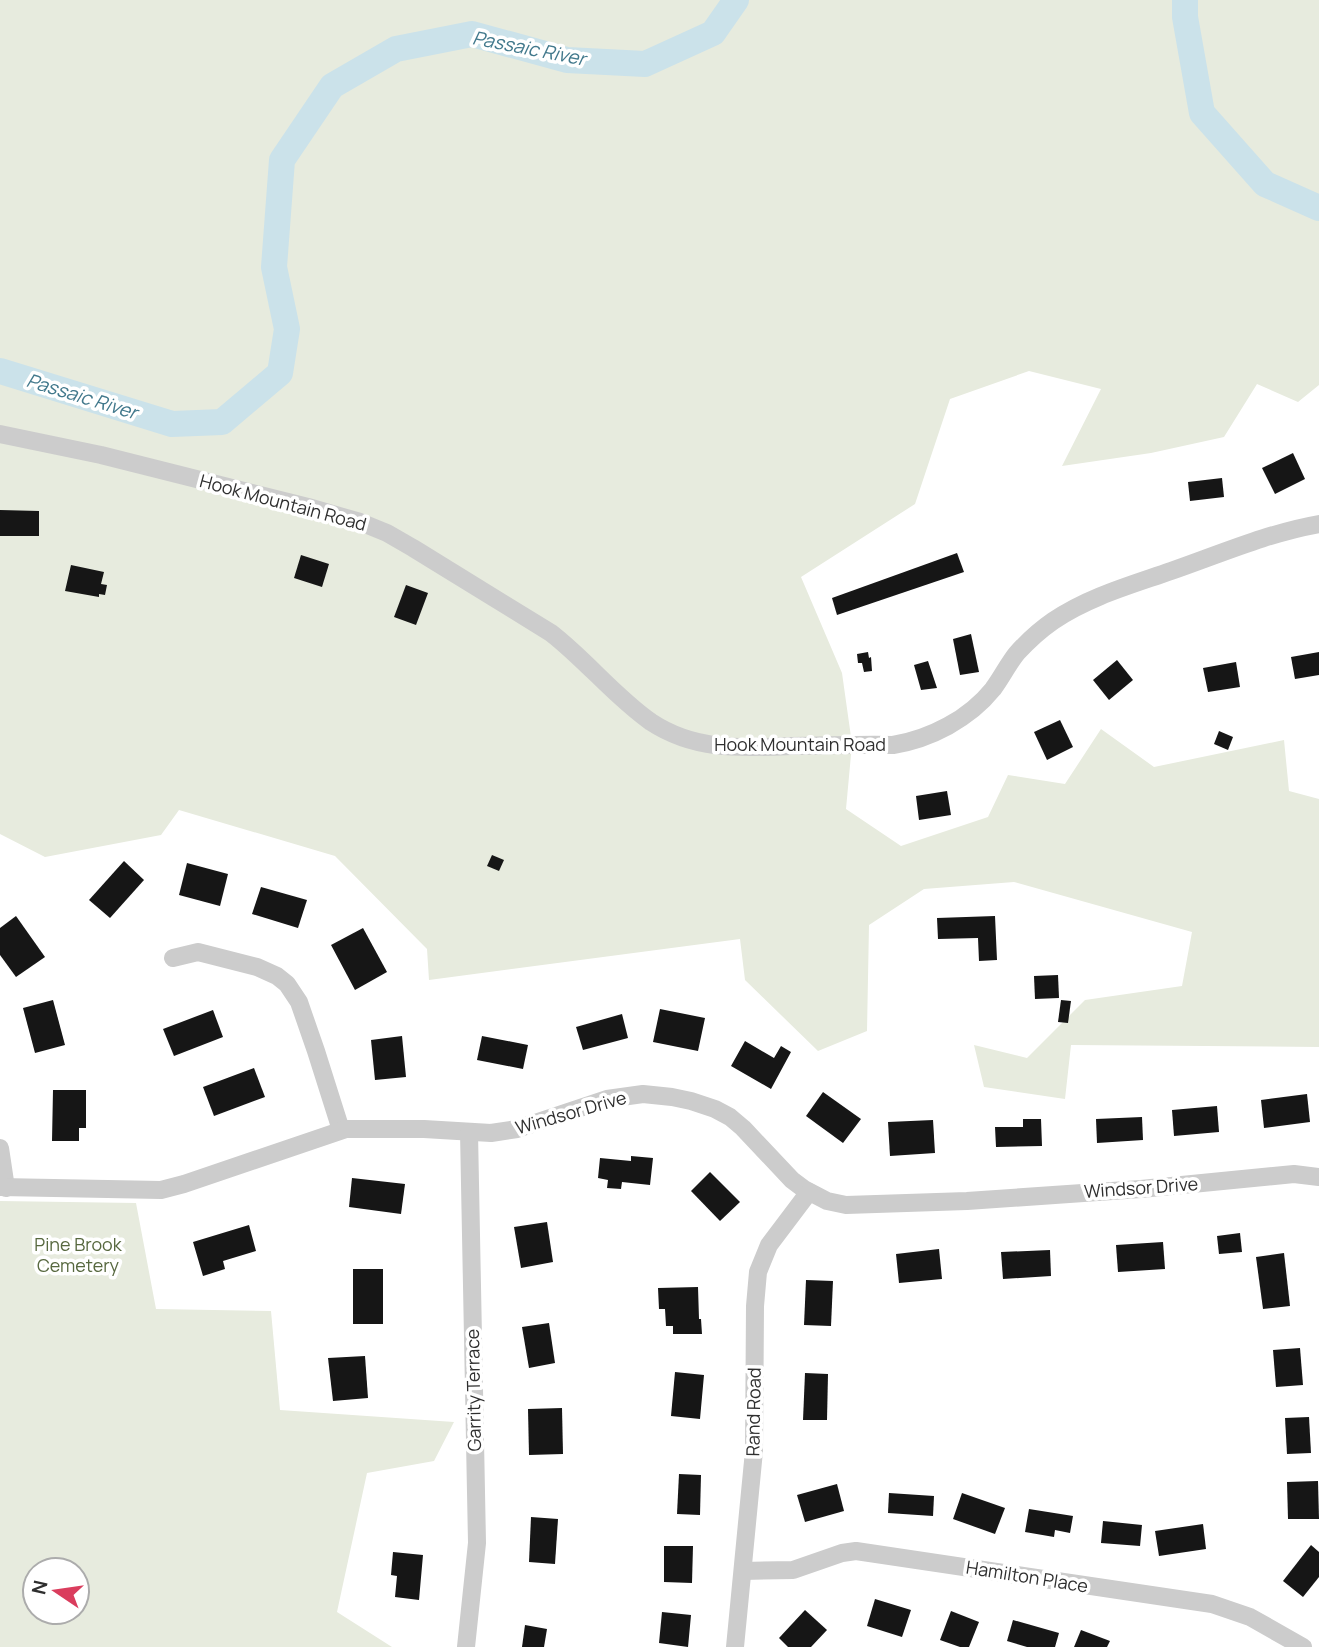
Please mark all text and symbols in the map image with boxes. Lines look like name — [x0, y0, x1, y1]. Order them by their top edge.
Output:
water label: Passaic River — [470, 24, 590, 72]
water label: Passaic River — [23, 367, 143, 426]
street label: Hook Mountain Road — [197, 468, 369, 536]
street label: Hook Mountain Road — [714, 732, 886, 756]
street label: Windsor Drive — [513, 1085, 629, 1139]
street label: Windsor Drive — [1083, 1171, 1199, 1203]
park label: Pine Brook Cemetery — [34, 1232, 123, 1277]
street label: Garrity Terrace — [460, 1329, 486, 1451]
street label: Rand Road — [740, 1367, 766, 1457]
street label: Hamilton Place — [964, 1555, 1090, 1597]
north arrow — [21, 1556, 91, 1626]
text: N — [25, 1578, 54, 1597]

